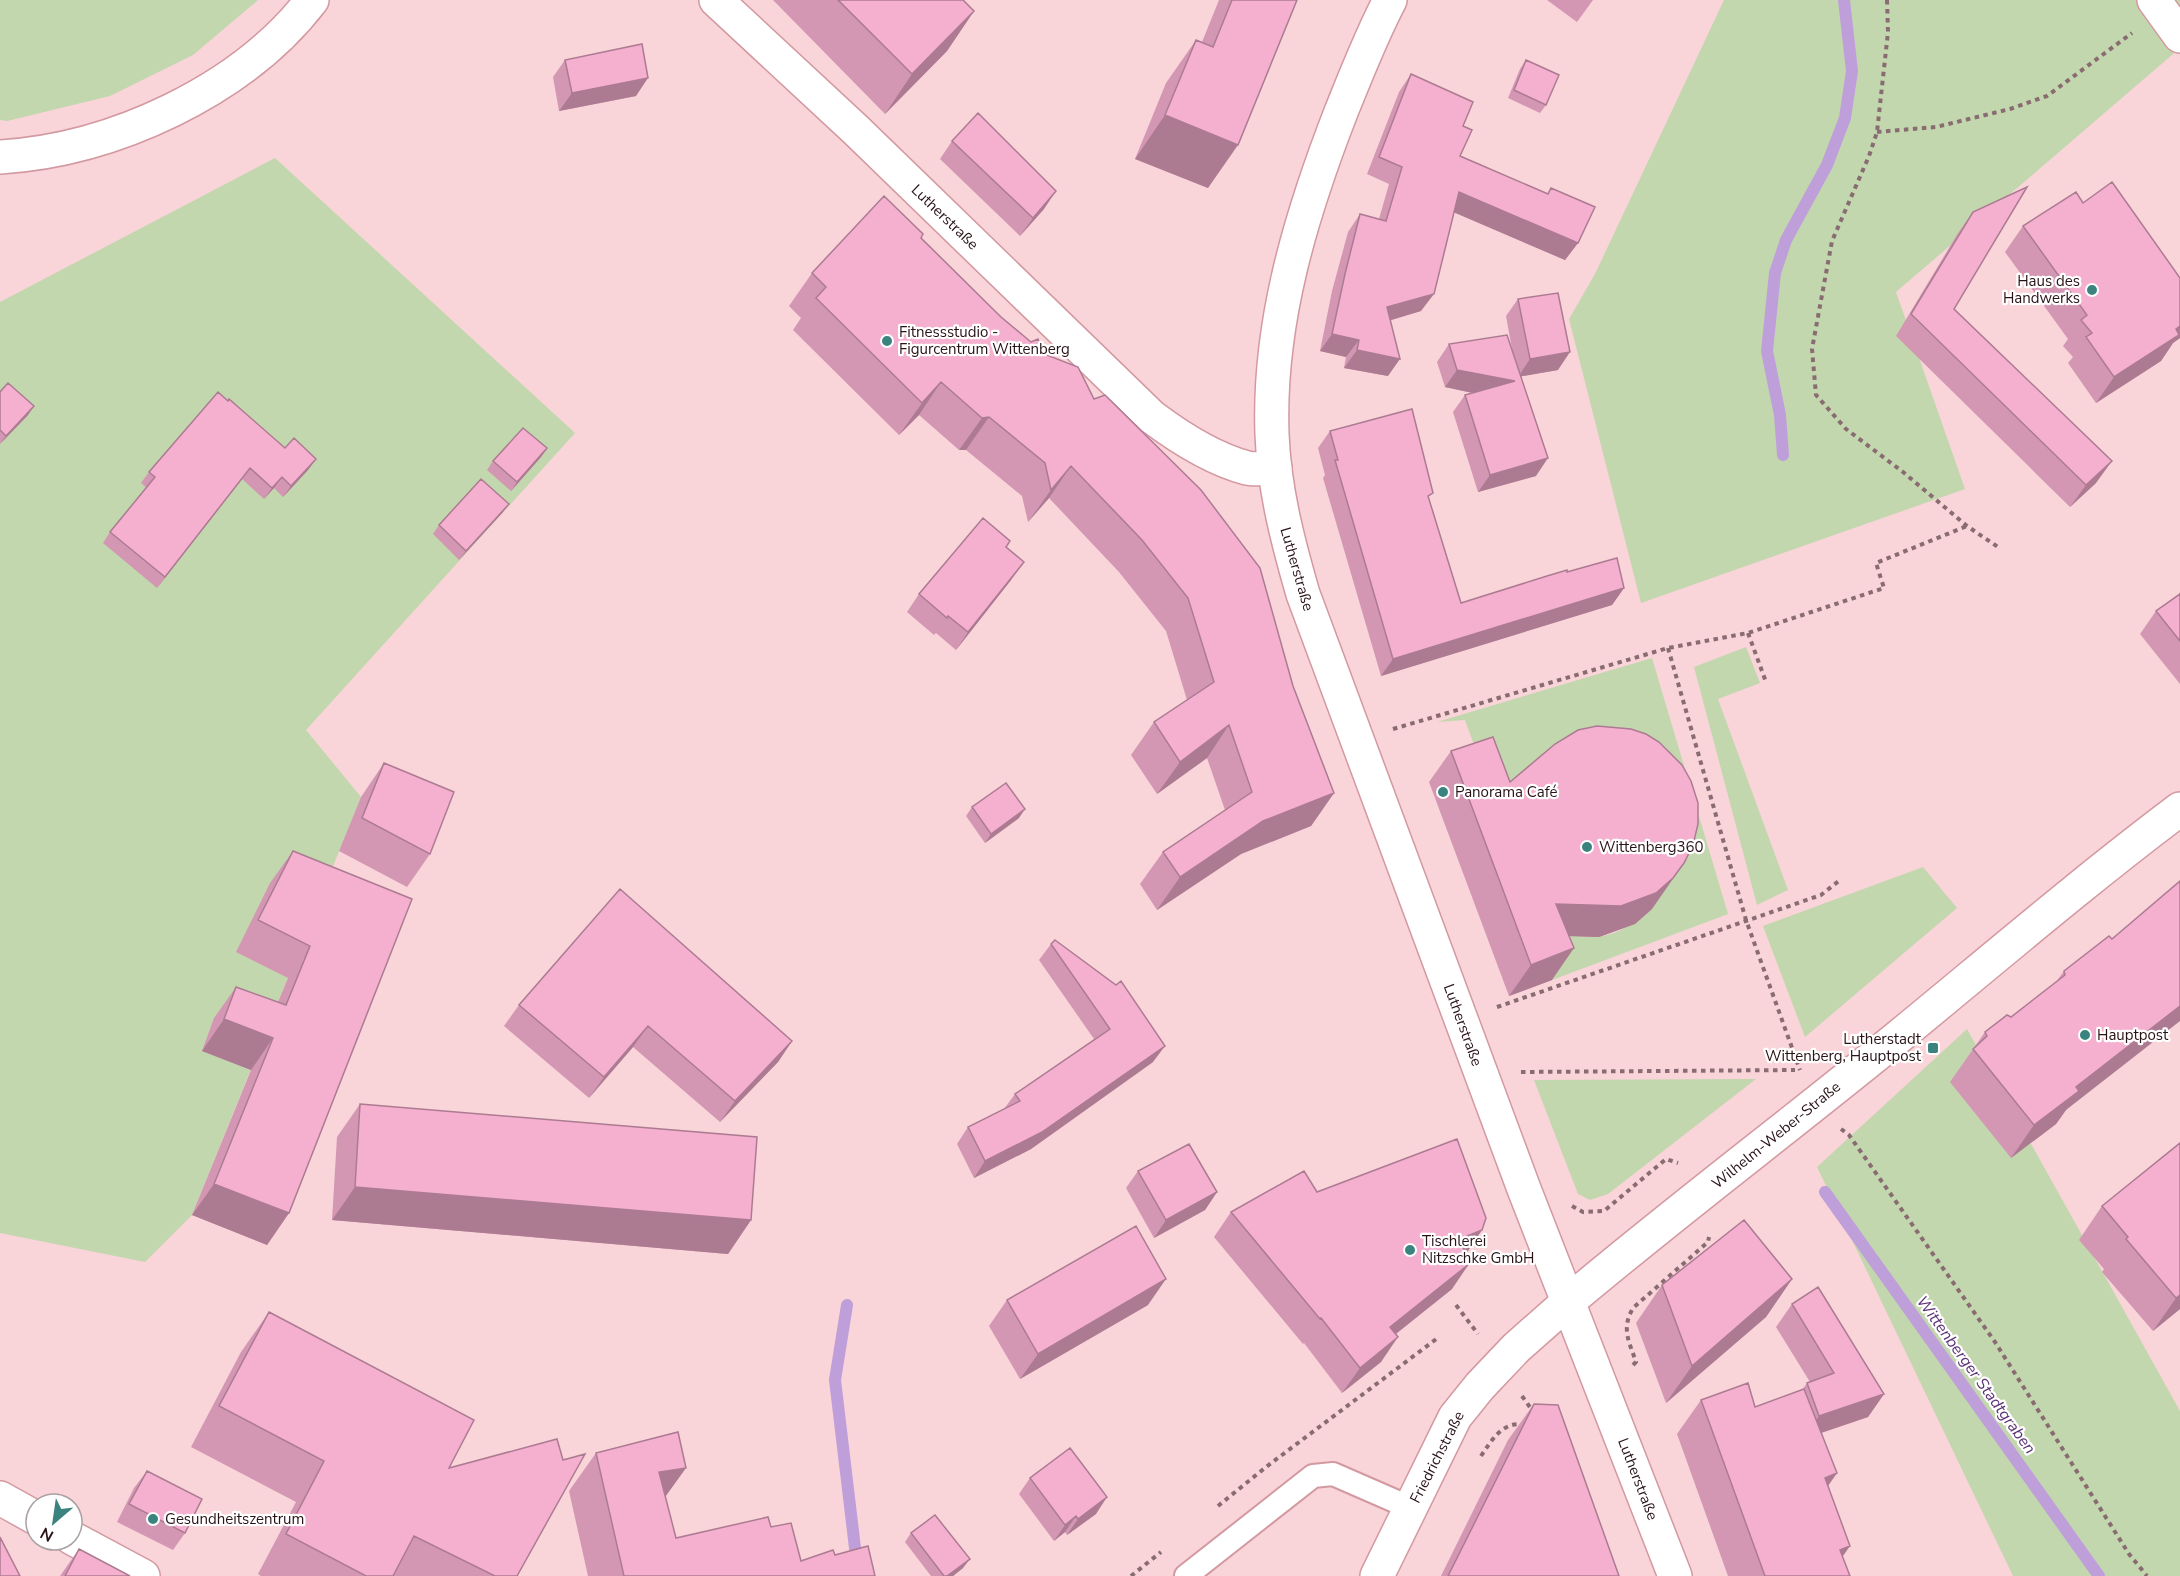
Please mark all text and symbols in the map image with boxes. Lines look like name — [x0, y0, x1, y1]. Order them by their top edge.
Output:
street label: Lutherstraße — [907, 180, 983, 254]
place label: Haus des Handwerks — [2003, 271, 2080, 308]
marker: Haus des Handwerks — [2085, 283, 2099, 297]
place label: Fitnessstudio - Figurcentrum Wittenberg — [899, 322, 1070, 359]
marker: Fitnessstudio - Figurcentrum Wittenberg — [880, 334, 894, 348]
street label: Lutherstraße — [1275, 525, 1319, 613]
place label: Panorama Café — [1455, 782, 1557, 802]
marker: Panorama Café — [1436, 785, 1450, 799]
place label: Wittenberg360 — [1599, 837, 1704, 857]
marker: Wittenberg360 — [1580, 840, 1594, 854]
street label: Lutherstraße — [1439, 981, 1487, 1069]
place label: Hauptpost — [2097, 1025, 2169, 1045]
marker: Hauptpost — [2078, 1028, 2092, 1042]
place label: Lutherstadt Wittenberg, Hauptpost — [1765, 1029, 1922, 1066]
marker: Lutherstadt Wittenberg, Hauptpost — [1926, 1041, 1940, 1055]
street label: Wilhelm-Weber-Straße — [1707, 1077, 1845, 1193]
place label: Tischlerei Nitzschke GmbH — [1422, 1231, 1534, 1268]
marker: Tischlerei Nitzschke GmbH — [1403, 1243, 1417, 1257]
water label: Wittenberger Stadtgraben — [1911, 1292, 2041, 1458]
street label: Friedrichstraße — [1405, 1408, 1469, 1506]
street label: Lutherstraße — [1613, 1435, 1663, 1523]
north arrow — [24, 1492, 84, 1552]
place label: Gesundheitszentrum — [165, 1509, 304, 1529]
marker: Gesundheitszentrum — [146, 1512, 160, 1526]
text: N — [37, 1522, 58, 1547]

